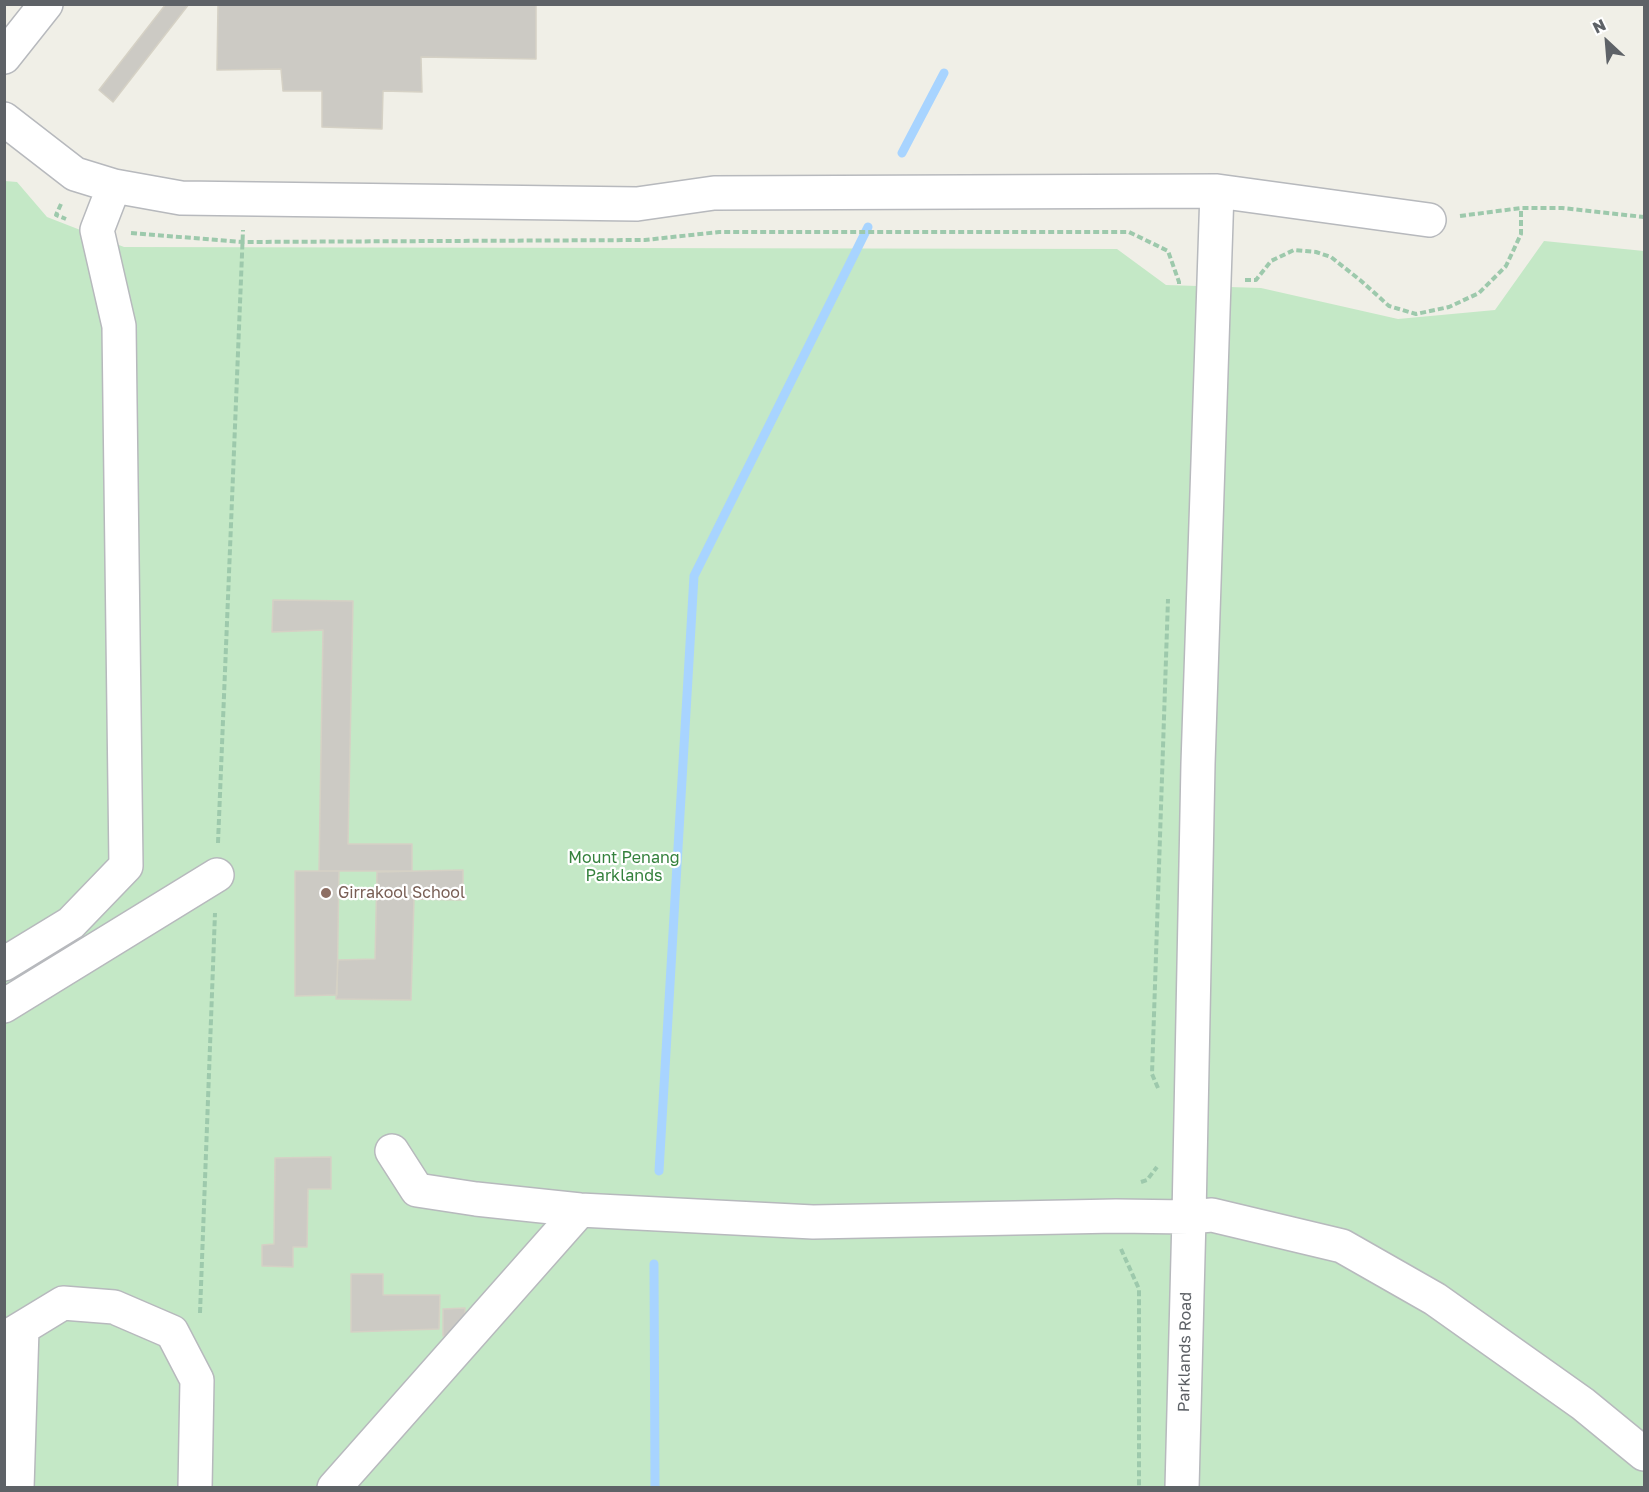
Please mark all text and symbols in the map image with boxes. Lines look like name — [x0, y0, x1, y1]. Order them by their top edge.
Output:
north arrow — [1577, 12, 1637, 72]
text: N — [1589, 14, 1609, 37]
park label: Mount Penang Parklands — [568, 848, 680, 886]
place label: Girrakool School — [338, 883, 465, 903]
marker: Girrakool School — [319, 886, 333, 900]
street label: Parklands Road — [1174, 1292, 1196, 1412]

